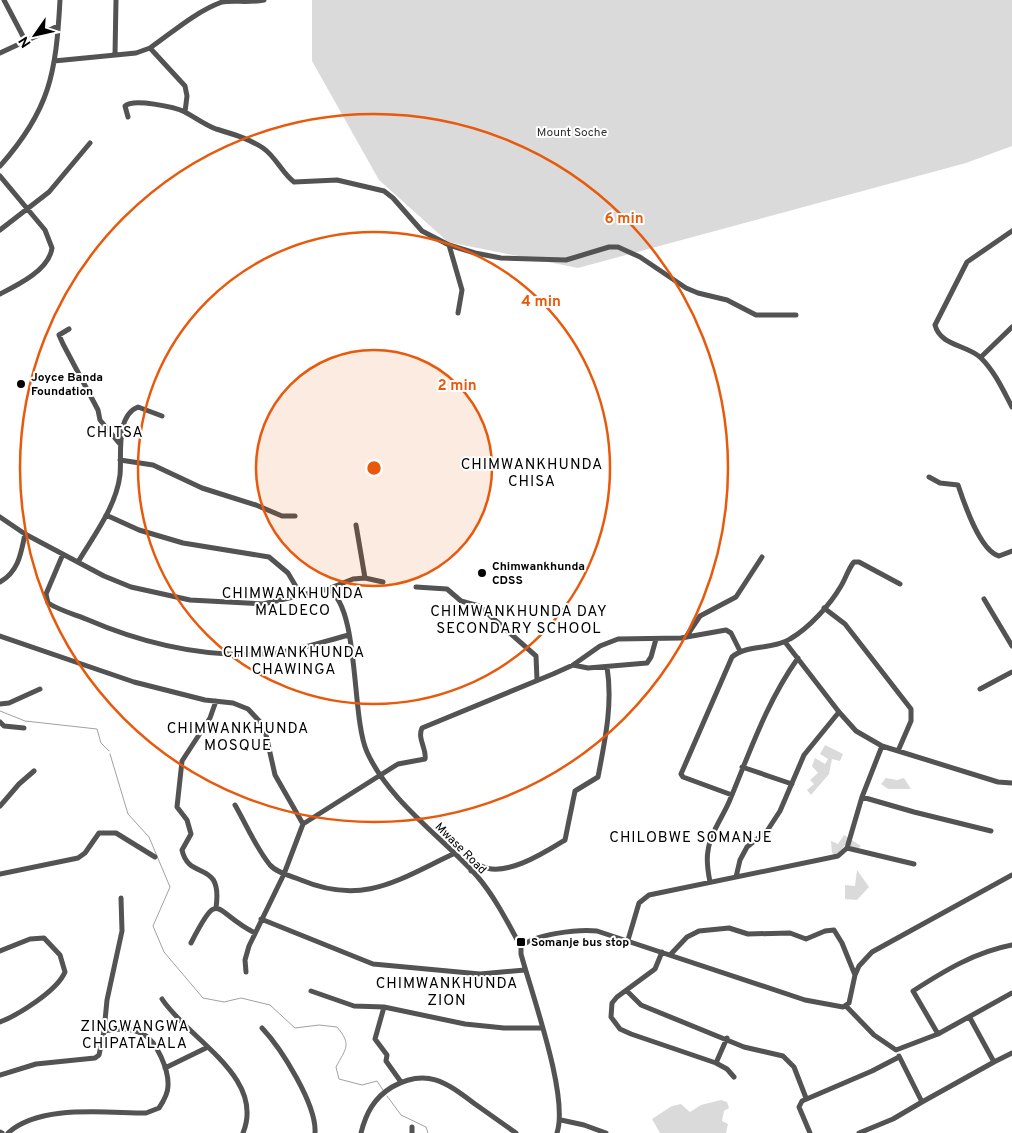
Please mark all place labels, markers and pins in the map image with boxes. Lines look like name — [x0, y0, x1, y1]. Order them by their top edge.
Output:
place label: Joyce Banda Foundation — [31, 370, 103, 400]
marker: Joyce Banda Foundation — [15, 378, 27, 390]
centre of rings — [365, 459, 383, 477]
place label: Chimwankhunda CDSS — [492, 559, 585, 589]
marker: Chimwankhunda CDSS — [476, 567, 488, 579]
place label: Somanje bus stop — [531, 935, 629, 951]
marker: Somanje bus stop — [515, 936, 527, 948]

